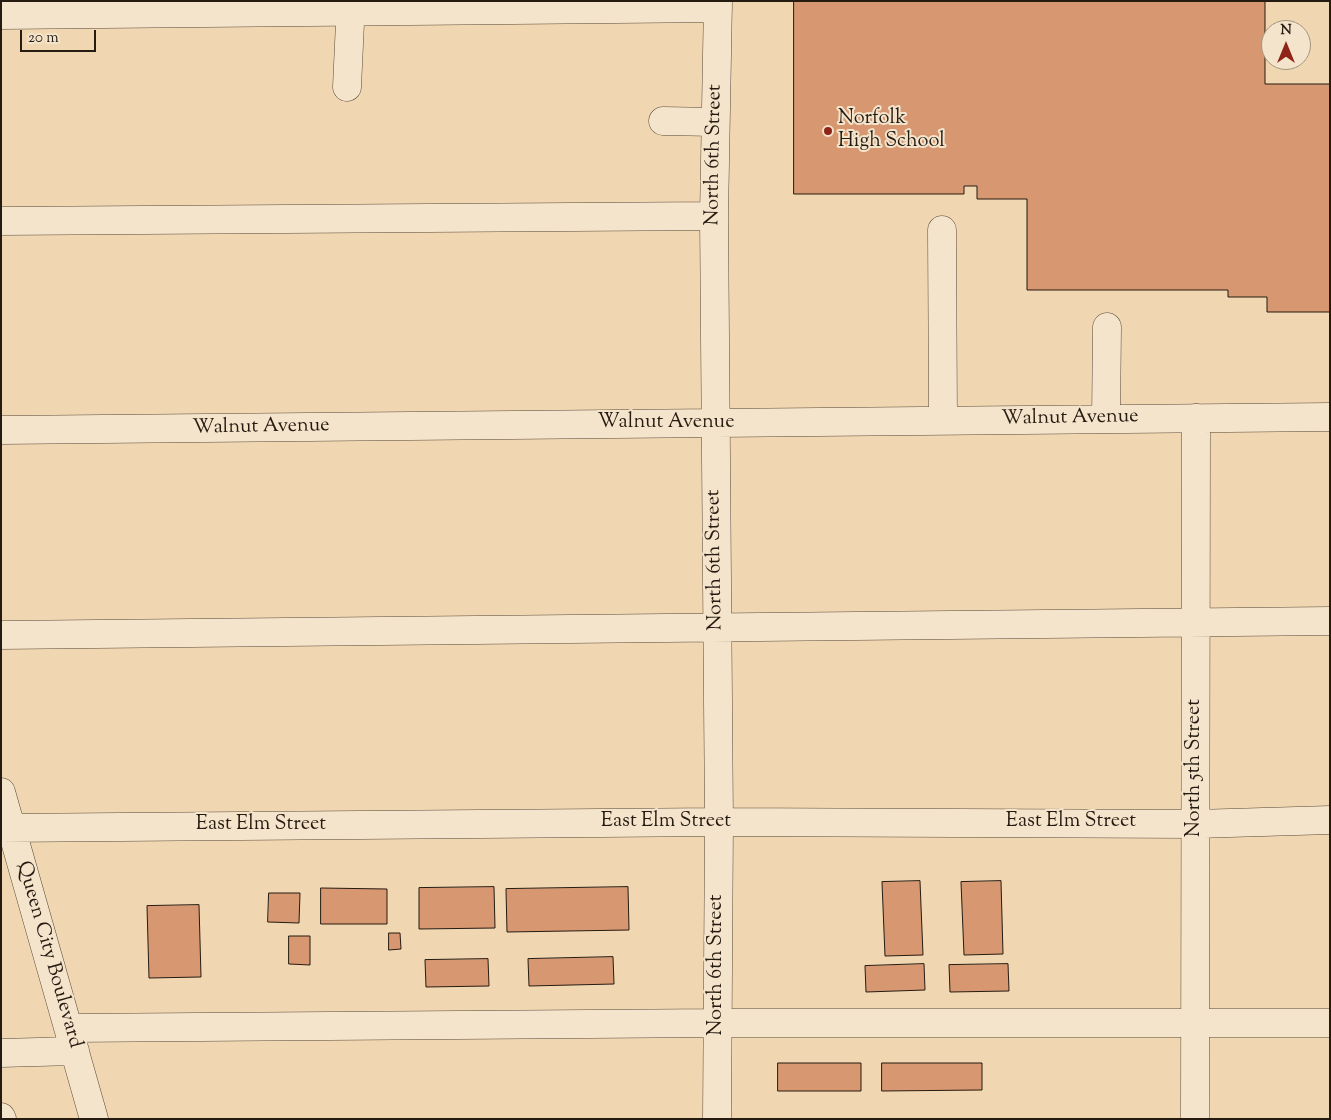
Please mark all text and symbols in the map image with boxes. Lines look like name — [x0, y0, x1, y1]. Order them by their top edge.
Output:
scale bar — [22, 20, 99, 52]
north arrow — [1261, 20, 1311, 70]
text: N — [1280, 21, 1292, 41]
text: 20 m — [28, 28, 59, 49]
street label: North 6th Street — [702, 84, 728, 226]
place label: Norfolk High School — [838, 108, 945, 155]
marker: Norfolk High School — [822, 125, 834, 137]
street label: Walnut Avenue — [1001, 406, 1139, 432]
street label: Walnut Avenue — [598, 412, 734, 436]
street label: Walnut Avenue — [192, 415, 330, 441]
street label: North 6th Street — [703, 489, 729, 631]
street label: North 5th Street — [1184, 699, 1208, 837]
street label: East Elm Street — [601, 811, 731, 835]
street label: East Elm Street — [1006, 811, 1136, 835]
street label: East Elm Street — [196, 814, 326, 838]
street label: Queen City Boulevard — [10, 859, 86, 1051]
street label: North 6th Street — [706, 894, 730, 1036]

